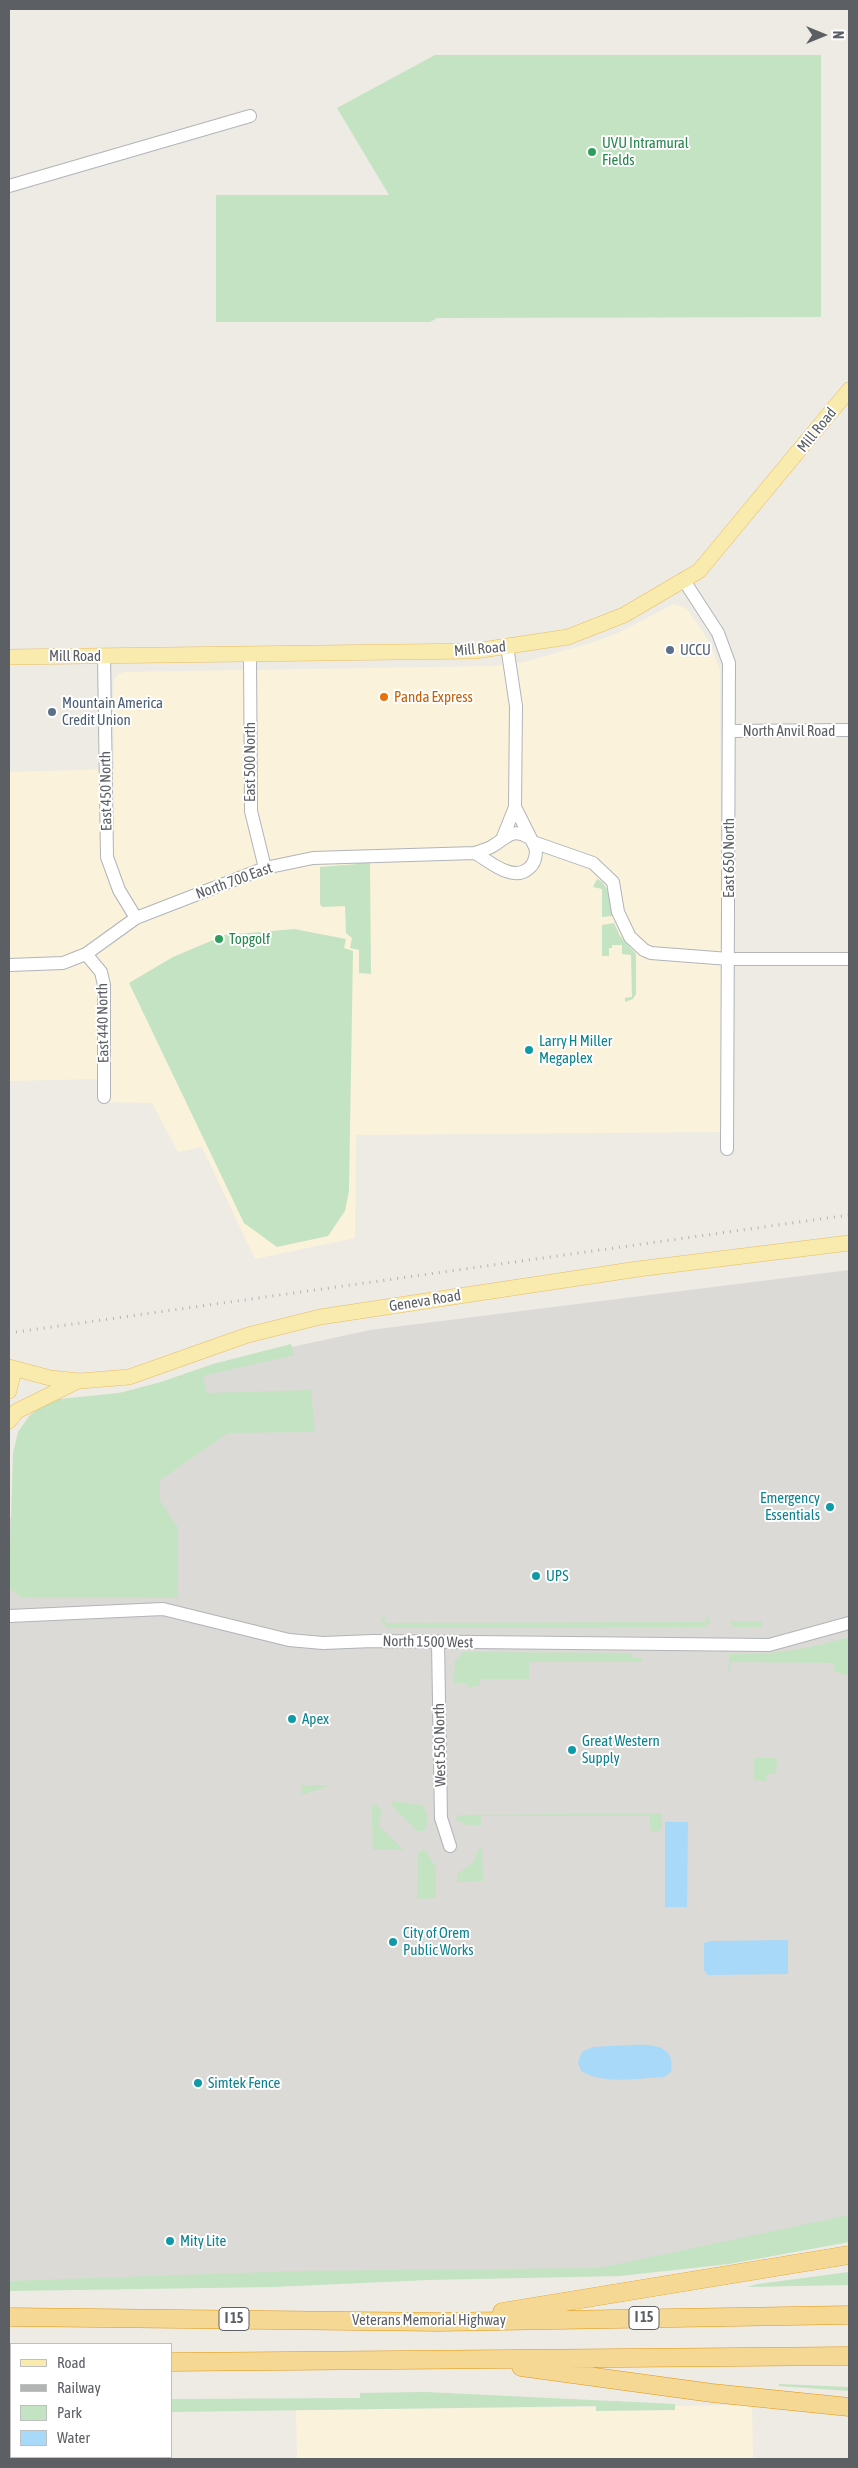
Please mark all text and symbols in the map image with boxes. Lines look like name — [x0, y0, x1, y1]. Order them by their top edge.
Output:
north arrow — [798, 10, 848, 60]
text: N — [830, 31, 846, 39]
place label: UVU Intramural Fields — [602, 134, 689, 169]
marker: UVU Intramural Fields — [586, 146, 598, 158]
street label: Mill Road — [794, 404, 840, 456]
street label: Mill Road — [453, 638, 507, 660]
place label: UCCU — [680, 641, 711, 659]
marker: UCCU — [664, 644, 676, 656]
street label: Mill Road — [49, 647, 101, 665]
place label: Panda Express — [394, 688, 473, 706]
marker: Panda Express — [378, 691, 390, 703]
place label: Mountain America Credit Union — [62, 694, 163, 729]
marker: Mountain America Credit Union — [46, 706, 58, 718]
street label: East 500 North — [241, 722, 259, 802]
street label: North Anvil Road — [743, 722, 835, 740]
street label: East 450 North — [96, 751, 116, 831]
street label: East 650 North — [720, 818, 738, 898]
street label: North 700 East — [193, 859, 275, 903]
place label: Topgolf — [229, 930, 270, 948]
marker: Topgolf — [213, 933, 225, 945]
street label: East 440 North — [93, 983, 113, 1063]
place label: Larry H Miller Megaplex — [539, 1032, 612, 1067]
marker: Larry H Miller Megaplex — [523, 1044, 535, 1056]
street label: Geneva Road — [388, 1286, 462, 1316]
place label: Emergency Essentials — [760, 1489, 820, 1524]
marker: Emergency Essentials — [824, 1501, 836, 1513]
place label: UPS — [546, 1567, 568, 1585]
marker: UPS — [530, 1570, 542, 1582]
street label: North 1500 West — [382, 1632, 474, 1652]
street label: West 550 North — [430, 1703, 450, 1787]
place label: Apex — [302, 1710, 329, 1728]
marker: Apex — [286, 1713, 298, 1725]
place label: Great Western Supply — [582, 1732, 660, 1767]
marker: Great Western Supply — [566, 1744, 578, 1756]
place label: City of Orem Public Works — [403, 1924, 474, 1959]
marker: City of Orem Public Works — [387, 1936, 399, 1948]
place label: Simtek Fence — [208, 2074, 280, 2092]
marker: Simtek Fence — [192, 2077, 204, 2089]
place label: Mity Lite — [180, 2232, 226, 2250]
marker: Mity Lite — [164, 2235, 176, 2247]
road number: I 15 — [629, 2306, 659, 2330]
road number: I 15 — [219, 2308, 249, 2330]
street label: Veterans Memorial Highway — [352, 2311, 506, 2329]
legend — [10, 2343, 172, 2458]
text: Road — [57, 2354, 86, 2371]
text: Railway — [57, 2379, 101, 2396]
text: Park — [57, 2404, 82, 2421]
text: Water — [57, 2429, 90, 2446]

